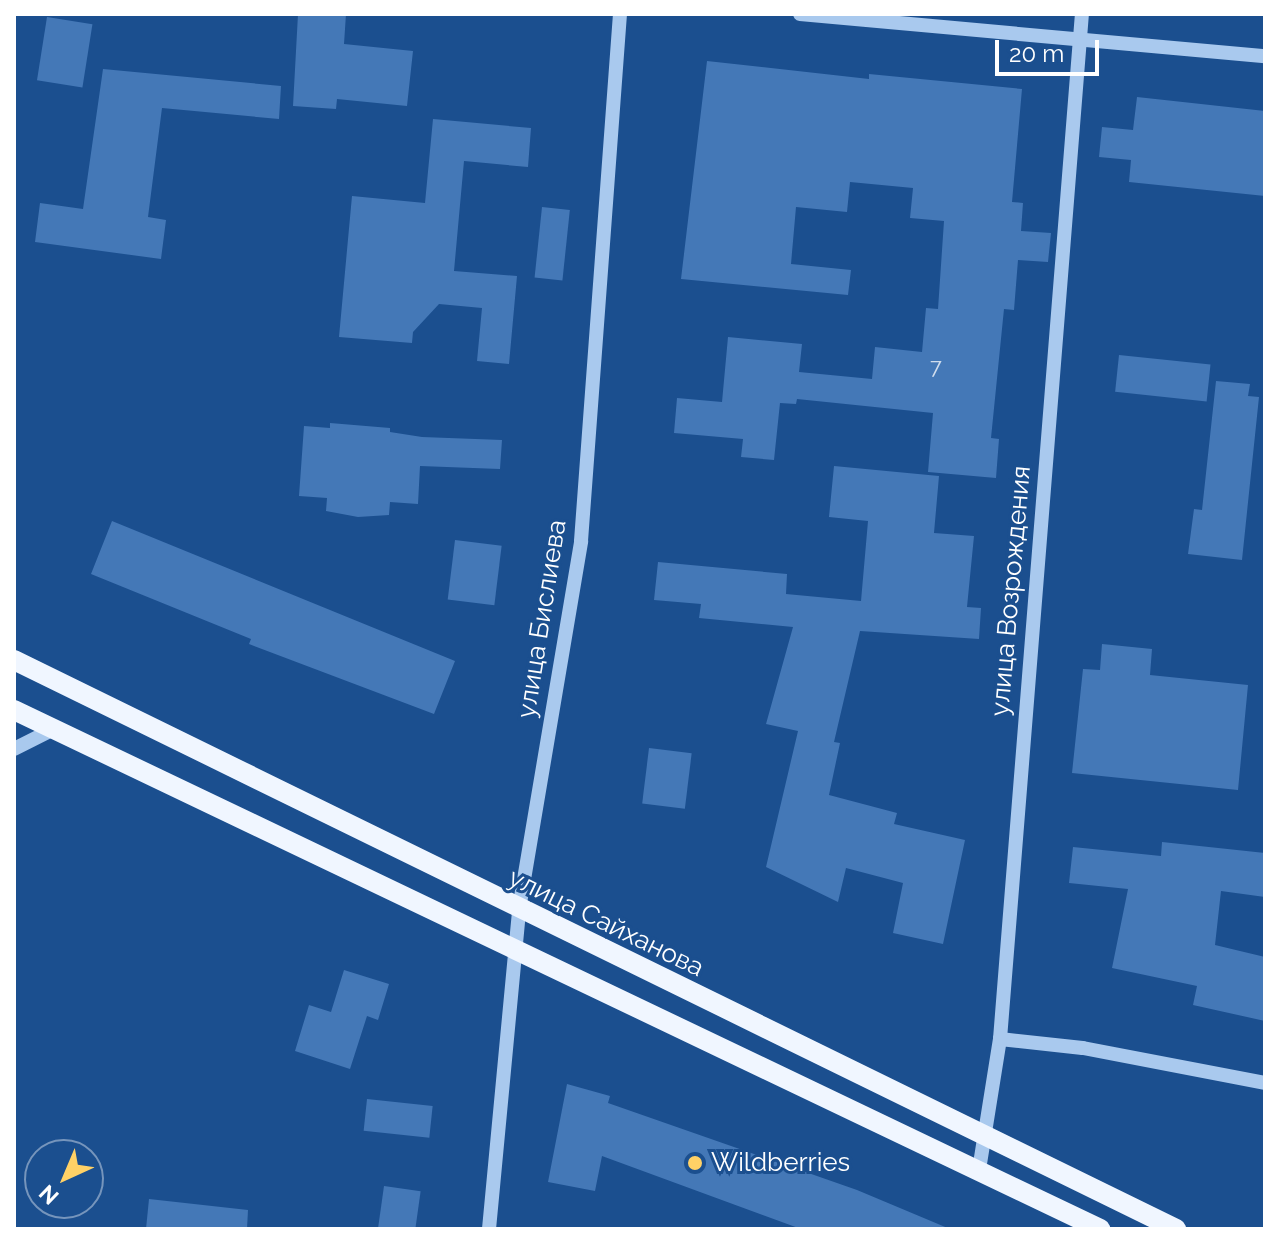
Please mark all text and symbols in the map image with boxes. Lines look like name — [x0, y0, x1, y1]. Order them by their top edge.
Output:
scale bar — [999, 24, 1103, 74]
text: 20 m — [1009, 39, 1064, 68]
house number: 7 — [930, 354, 942, 380]
street label: улица Возрождения — [985, 464, 1037, 718]
street label: улица Бислиева — [511, 518, 573, 720]
street label: улица Сайханова — [503, 862, 709, 984]
north arrow — [24, 1139, 104, 1219]
place label: Wildberries — [711, 1147, 850, 1179]
marker: Wildberries — [686, 1154, 704, 1172]
text: N — [34, 1180, 64, 1210]

